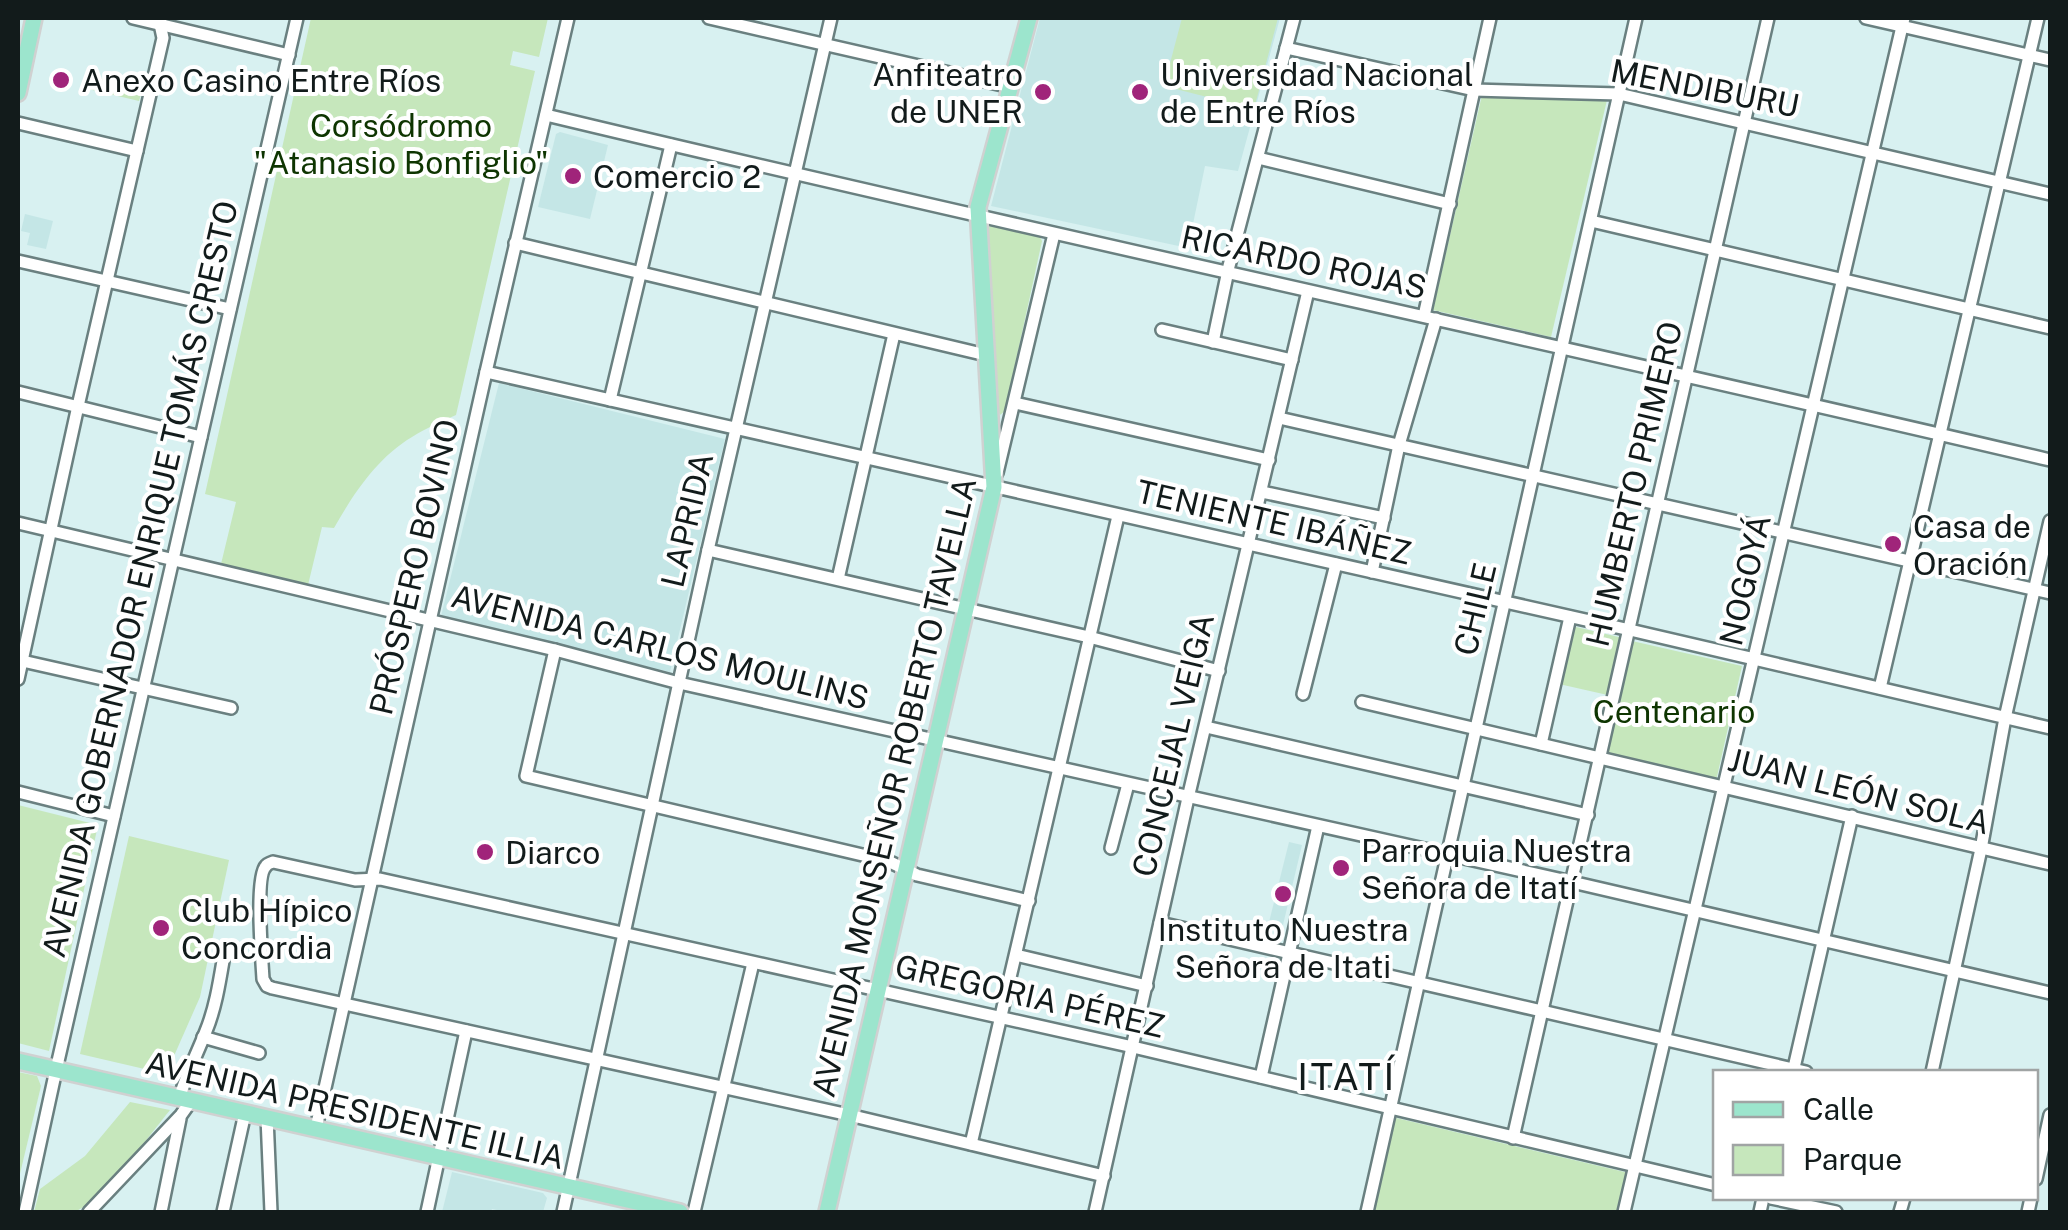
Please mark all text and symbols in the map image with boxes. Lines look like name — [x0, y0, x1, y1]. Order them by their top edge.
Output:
street label: MENDIBURU — [1608, 52, 1802, 124]
place label: Anfiteatro de UNER — [872, 56, 1023, 130]
place label: Universidad Nacional de Entre Ríos — [1160, 56, 1474, 130]
place label: Anexo Casino Entre Ríos — [81, 62, 441, 99]
marker: Anexo Casino Entre Ríos — [50, 69, 72, 91]
marker: Anfiteatro de UNER — [1032, 81, 1054, 103]
marker: Universidad Nacional de Entre Ríos — [1129, 81, 1151, 103]
park label: Corsódromo "Atanasio Bonfiglio" — [253, 107, 549, 181]
place label: Comercio 2 — [593, 158, 761, 195]
marker: Comercio 2 — [562, 165, 584, 187]
street label: AVENIDA GOBERNADOR ENRIQUE TOMÁS CRESTO — [35, 197, 245, 961]
street label: RICARDO ROJAS — [1178, 218, 1430, 306]
street label: HUMBERTO PRIMERO — [1579, 318, 1689, 650]
street label: PRÓSPERO BOVINO — [361, 415, 466, 718]
street label: LAPRIDA — [654, 449, 720, 591]
street label: TENIENTE IBÁÑEZ — [1133, 472, 1415, 572]
street label: AVENIDA MONSEÑOR ROBERTO TAVELLA — [805, 474, 983, 1100]
place label: Casa de Oración — [1913, 508, 2031, 582]
street label: NOGOYÁ — [1712, 511, 1778, 649]
marker: Casa de Oración — [1882, 533, 1904, 555]
street label: CHILE — [1446, 559, 1504, 659]
street label: AVENIDA CARLOS MOULINS — [447, 577, 873, 717]
street label: CONCEJAL VEIGA — [1125, 610, 1221, 880]
park label: Centenario — [1593, 693, 1755, 730]
street label: JUAN LEÓN SOLA — [1724, 740, 1994, 841]
place label: Parroquia Nuestra Señora de Itatí — [1361, 832, 1632, 906]
place label: Diarco — [505, 834, 600, 871]
marker: Diarco — [474, 841, 496, 863]
marker: Parroquia Nuestra Señora de Itatí — [1330, 857, 1352, 879]
marker: Instituto Nuestra Señora de Itati — [1272, 883, 1294, 905]
place label: Club Hípico Concordia — [181, 892, 352, 966]
place label: Instituto Nuestra Señora de Itati — [1158, 911, 1408, 985]
marker: Club Hípico Concordia — [150, 917, 172, 939]
street label: GREGORIA PÉREZ — [892, 947, 1168, 1045]
street label: AVENIDA PRESIDENTE ILLIA — [142, 1044, 568, 1176]
district label: ITATÍ — [1297, 1054, 1397, 1099]
legend — [1713, 1070, 2038, 1200]
text: Calle — [1803, 1091, 1874, 1127]
text: Parque — [1803, 1141, 1902, 1177]

